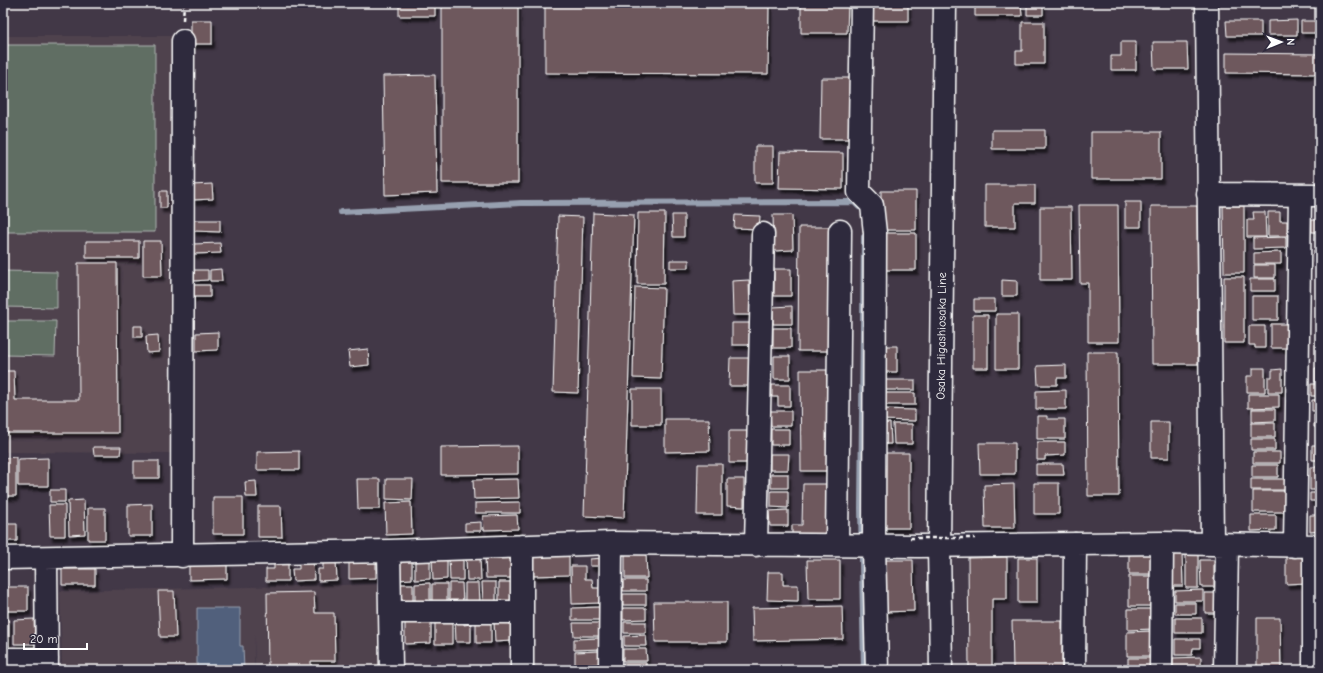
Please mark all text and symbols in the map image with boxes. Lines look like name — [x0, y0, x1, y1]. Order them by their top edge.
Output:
north arrow — [1261, 22, 1301, 62]
text: N — [1284, 38, 1297, 46]
street label: Osaka Higashiosaka Line — [934, 272, 949, 400]
scale bar — [24, 625, 87, 651]
text: 20 m — [30, 632, 58, 646]

